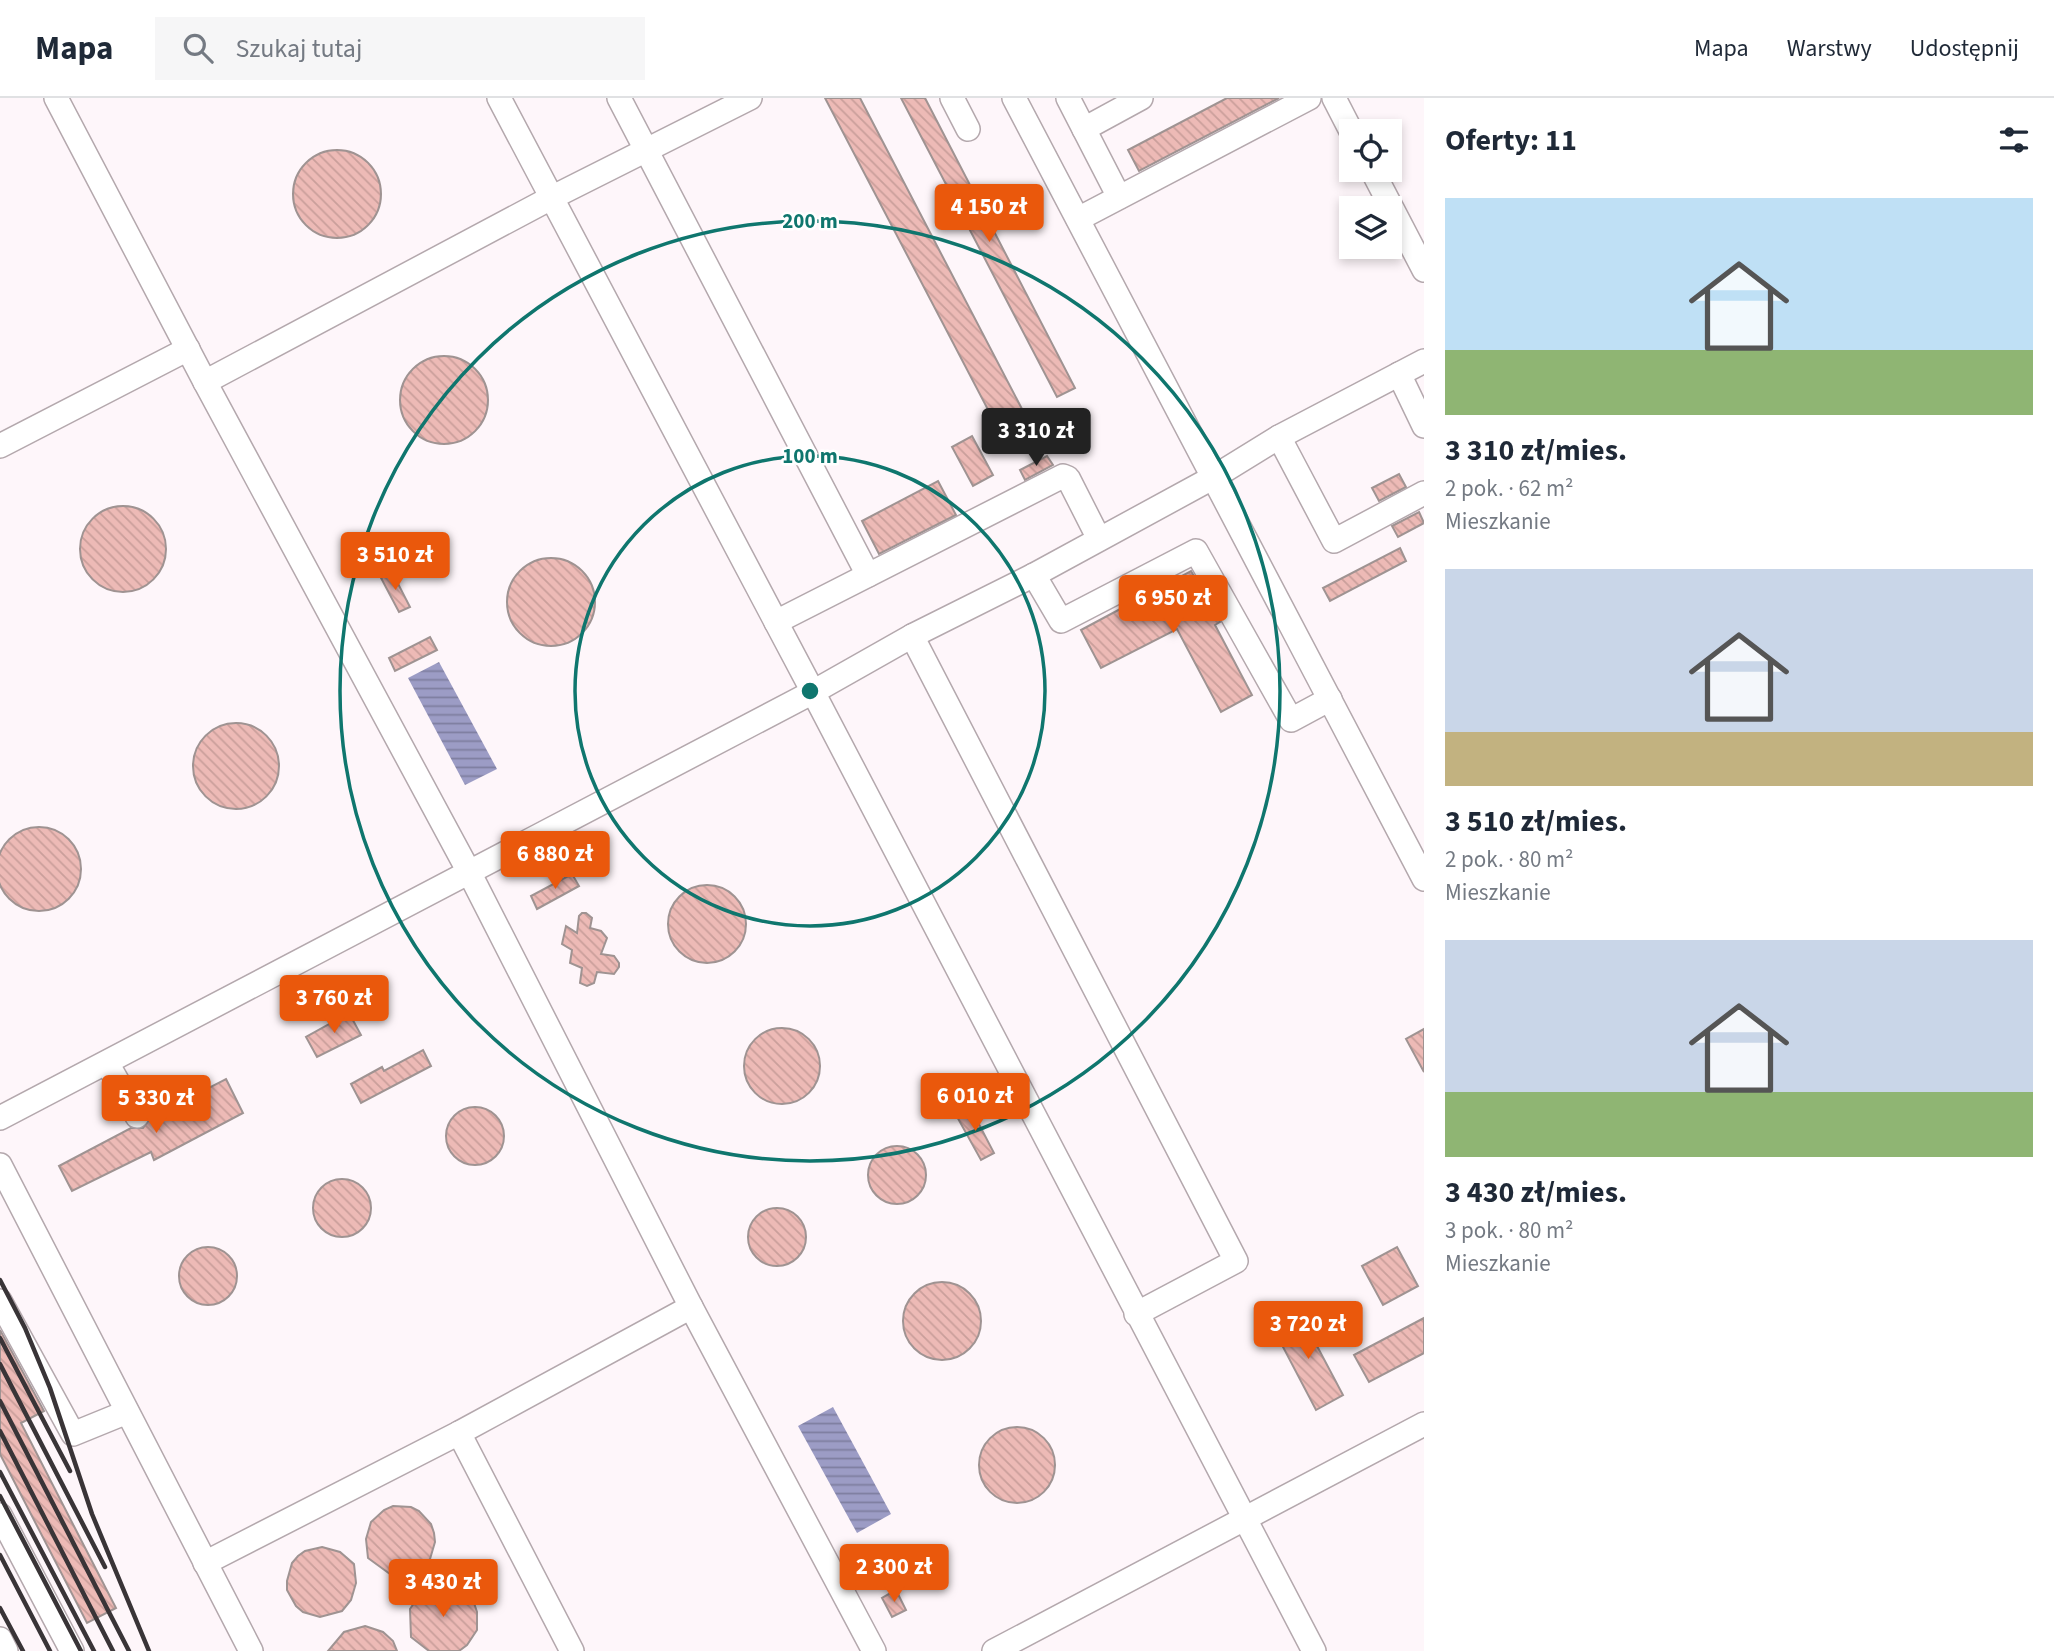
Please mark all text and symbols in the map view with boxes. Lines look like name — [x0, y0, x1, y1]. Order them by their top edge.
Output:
search box — [155, 17, 645, 80]
text: Mapa — [35, 25, 113, 72]
icon: search — [179, 29, 217, 67]
text: Szukaj tutaj — [235, 30, 362, 67]
text: Mapa — [1694, 31, 1749, 66]
text: Warstwy — [1787, 31, 1872, 66]
text: Udostępnij — [1910, 31, 2019, 66]
map controls — [1339, 119, 1402, 259]
button: locate — [1339, 119, 1402, 182]
text: Oferty: 11 — [1445, 119, 1577, 162]
icon: filters — [1995, 121, 2033, 159]
pin: 4 150 zł — [917, 184, 1061, 244]
text: 4 150 zł — [951, 190, 1027, 223]
button: layers — [1339, 196, 1402, 259]
text: 200 m — [782, 206, 838, 236]
icon: home — [1676, 243, 1802, 369]
pin: 3 310 zł — [964, 408, 1108, 468]
text: 3 310 zł — [998, 414, 1074, 447]
text: 3 310 zł/mies. — [1445, 429, 1627, 472]
text: 100 m — [782, 441, 838, 471]
text: 2 pok. · 62 m² — [1445, 472, 1574, 505]
text: Mieszkanie — [1445, 505, 1551, 538]
pin: 3 510 zł — [323, 532, 467, 592]
text: 3 510 zł — [357, 538, 433, 571]
pin: 6 950 zł — [1101, 575, 1245, 635]
text: 6 950 zł — [1135, 581, 1211, 614]
icon: home — [1676, 614, 1802, 740]
centre of rings — [798, 679, 822, 703]
text: 3 510 zł/mies. — [1445, 800, 1627, 843]
pin: 6 880 zł — [483, 832, 627, 891]
text: 6 880 zł — [517, 837, 593, 870]
text: 2 pok. · 80 m² — [1445, 843, 1574, 876]
text: Mieszkanie — [1445, 876, 1551, 909]
pin: 3 760 zł — [262, 976, 406, 1035]
text: 3 760 zł — [296, 981, 372, 1014]
icon: home — [1676, 985, 1802, 1111]
pin: 6 010 zł — [903, 1074, 1047, 1133]
pin: 5 330 zł — [84, 1076, 228, 1135]
text: 6 010 zł — [937, 1079, 1013, 1112]
text: 5 330 zł — [118, 1081, 194, 1114]
text: 3 430 zł/mies. — [1445, 1171, 1627, 1214]
text: 3 pok. · 80 m² — [1445, 1214, 1574, 1247]
text: Mieszkanie — [1445, 1247, 1551, 1280]
pin: 3 720 zł — [1236, 1302, 1380, 1361]
text: 3 720 zł — [1270, 1307, 1346, 1340]
pin: 2 300 zł — [822, 1544, 966, 1604]
text: 2 300 zł — [856, 1550, 932, 1583]
pin: 3 430 zł — [371, 1560, 515, 1619]
text: 3 430 zł — [405, 1565, 481, 1598]

